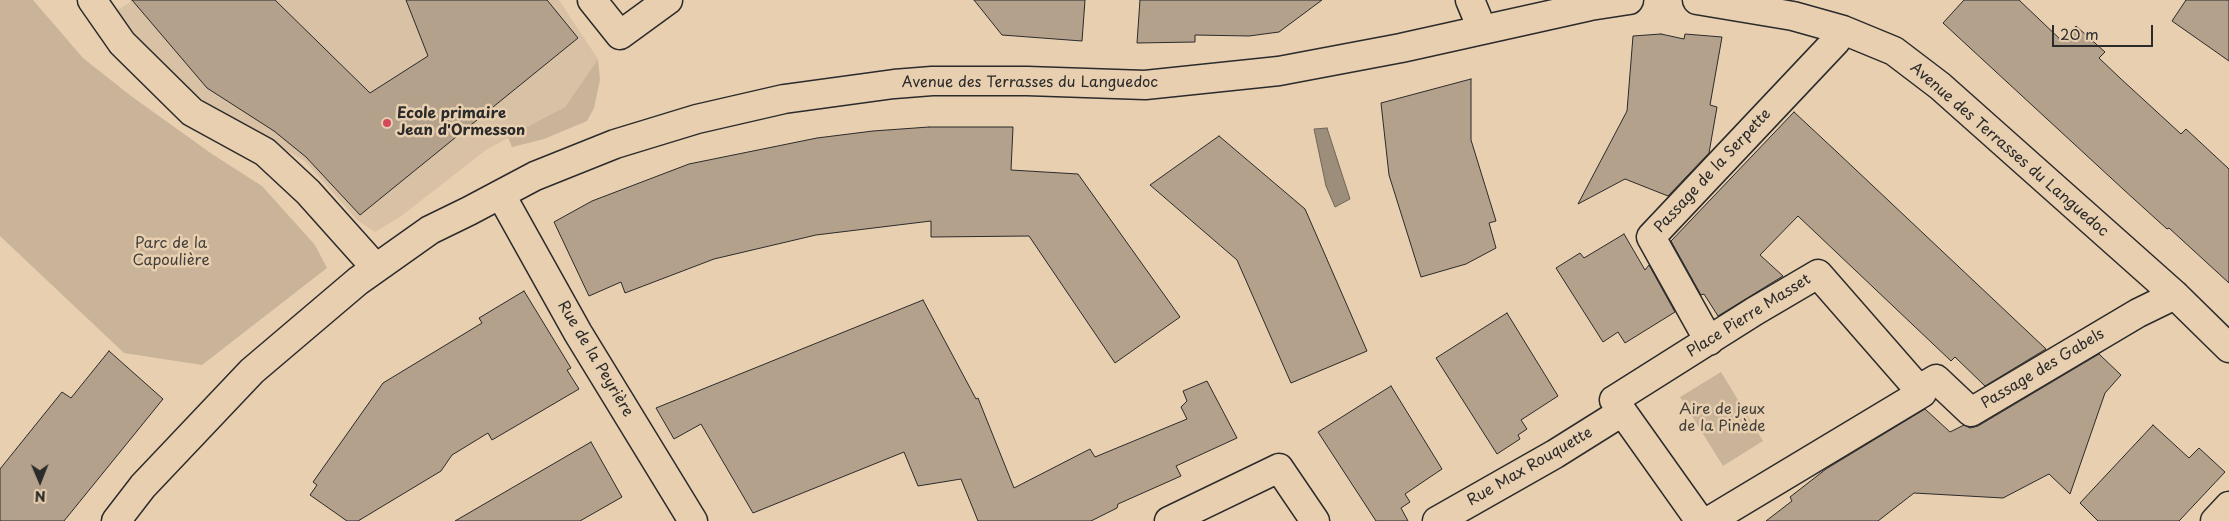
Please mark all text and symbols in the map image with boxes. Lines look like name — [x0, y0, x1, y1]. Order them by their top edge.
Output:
scale bar — [2054, 15, 2155, 47]
text: 20 m — [2060, 22, 2099, 45]
street label: Avenue des Terrasses du Languedoc — [1906, 59, 2112, 241]
street label: Avenue des Terrasses du Languedoc — [902, 74, 1158, 92]
place label: Ecole primaire Jean d'Ormesson — [397, 105, 525, 140]
street label: Passage de la Serpette — [1651, 105, 1775, 237]
marker: Ecole primaire Jean d'Ormesson — [381, 117, 393, 129]
park label: Parc de la Capoulière — [132, 235, 210, 270]
street label: Place Pierre Masset — [1684, 271, 1814, 361]
street label: Rue de la Peyrière — [553, 298, 637, 420]
street label: Passage des Gabels — [1978, 325, 2108, 413]
park label: Aire de jeux de la Pinède — [1678, 401, 1766, 436]
street label: Rue Max Rouquette — [1464, 424, 1596, 510]
north arrow — [15, 456, 65, 506]
text: N — [35, 486, 46, 507]

